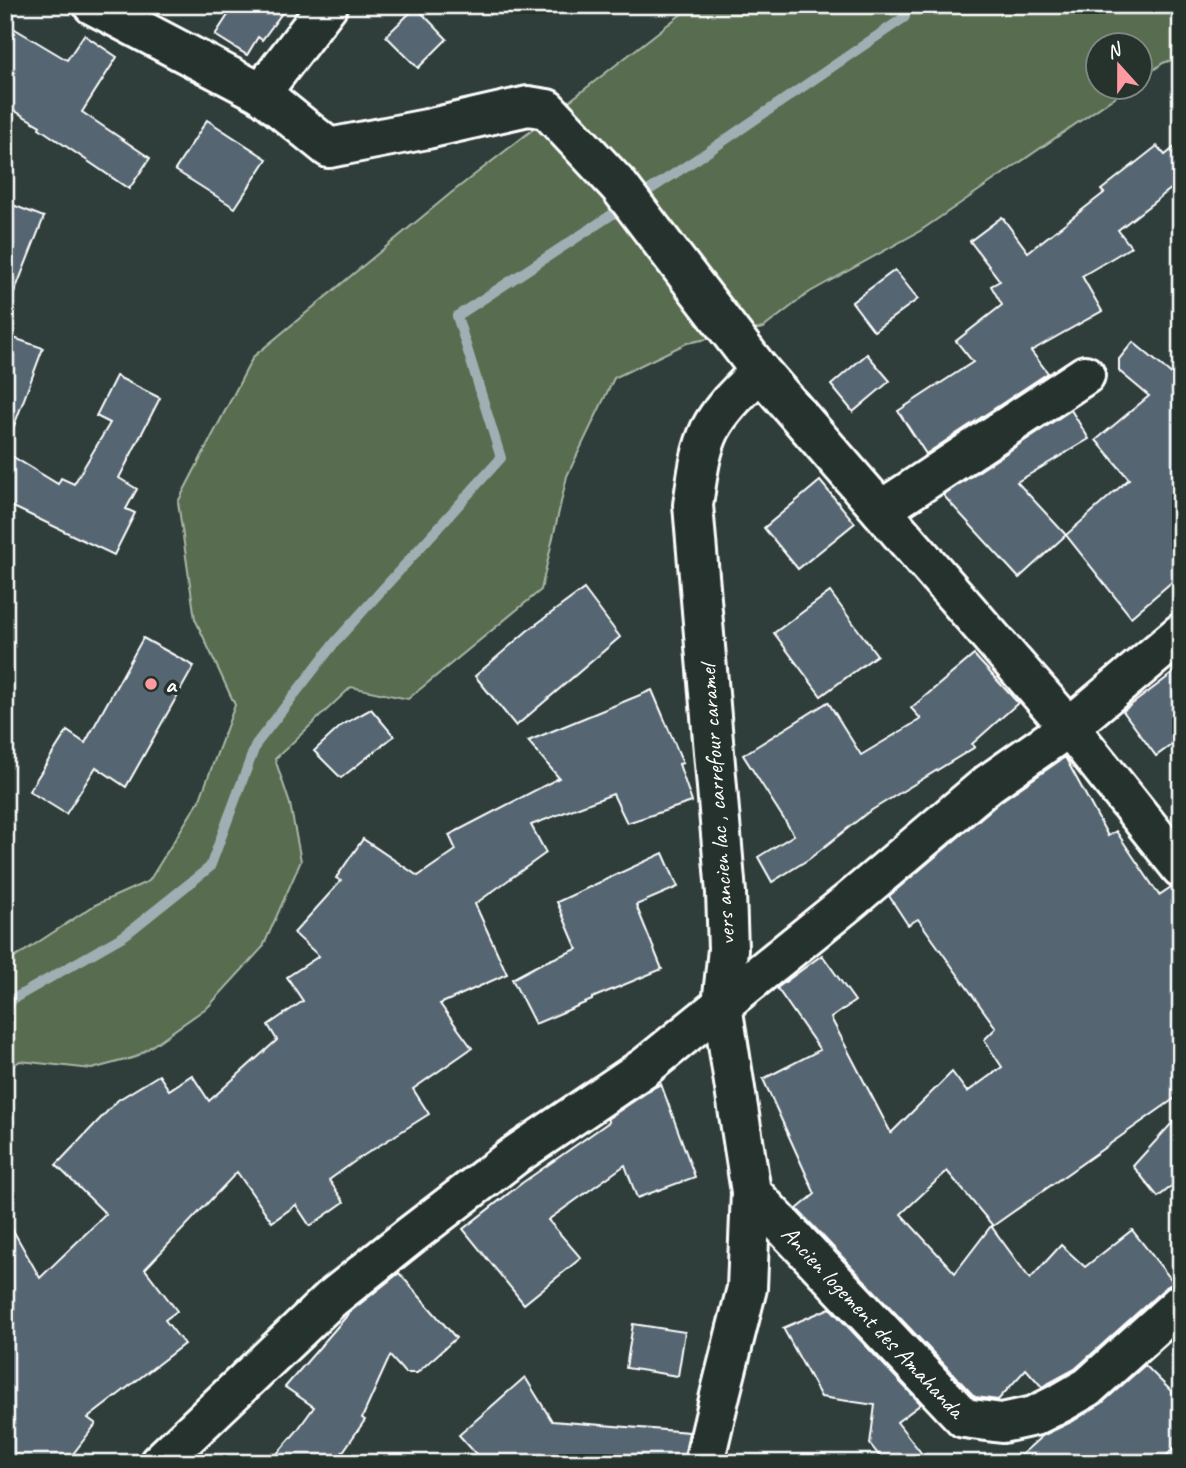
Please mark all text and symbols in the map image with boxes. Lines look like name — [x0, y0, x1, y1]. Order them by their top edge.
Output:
north arrow — [1084, 32, 1154, 102]
text: N — [1103, 37, 1126, 64]
street label: vers ancien lac , carrefour caramel — [692, 660, 742, 946]
place label: a — [165, 669, 178, 699]
marker: a — [143, 676, 159, 692]
street label: Ancien logement des Amahanda — [775, 1219, 973, 1426]

